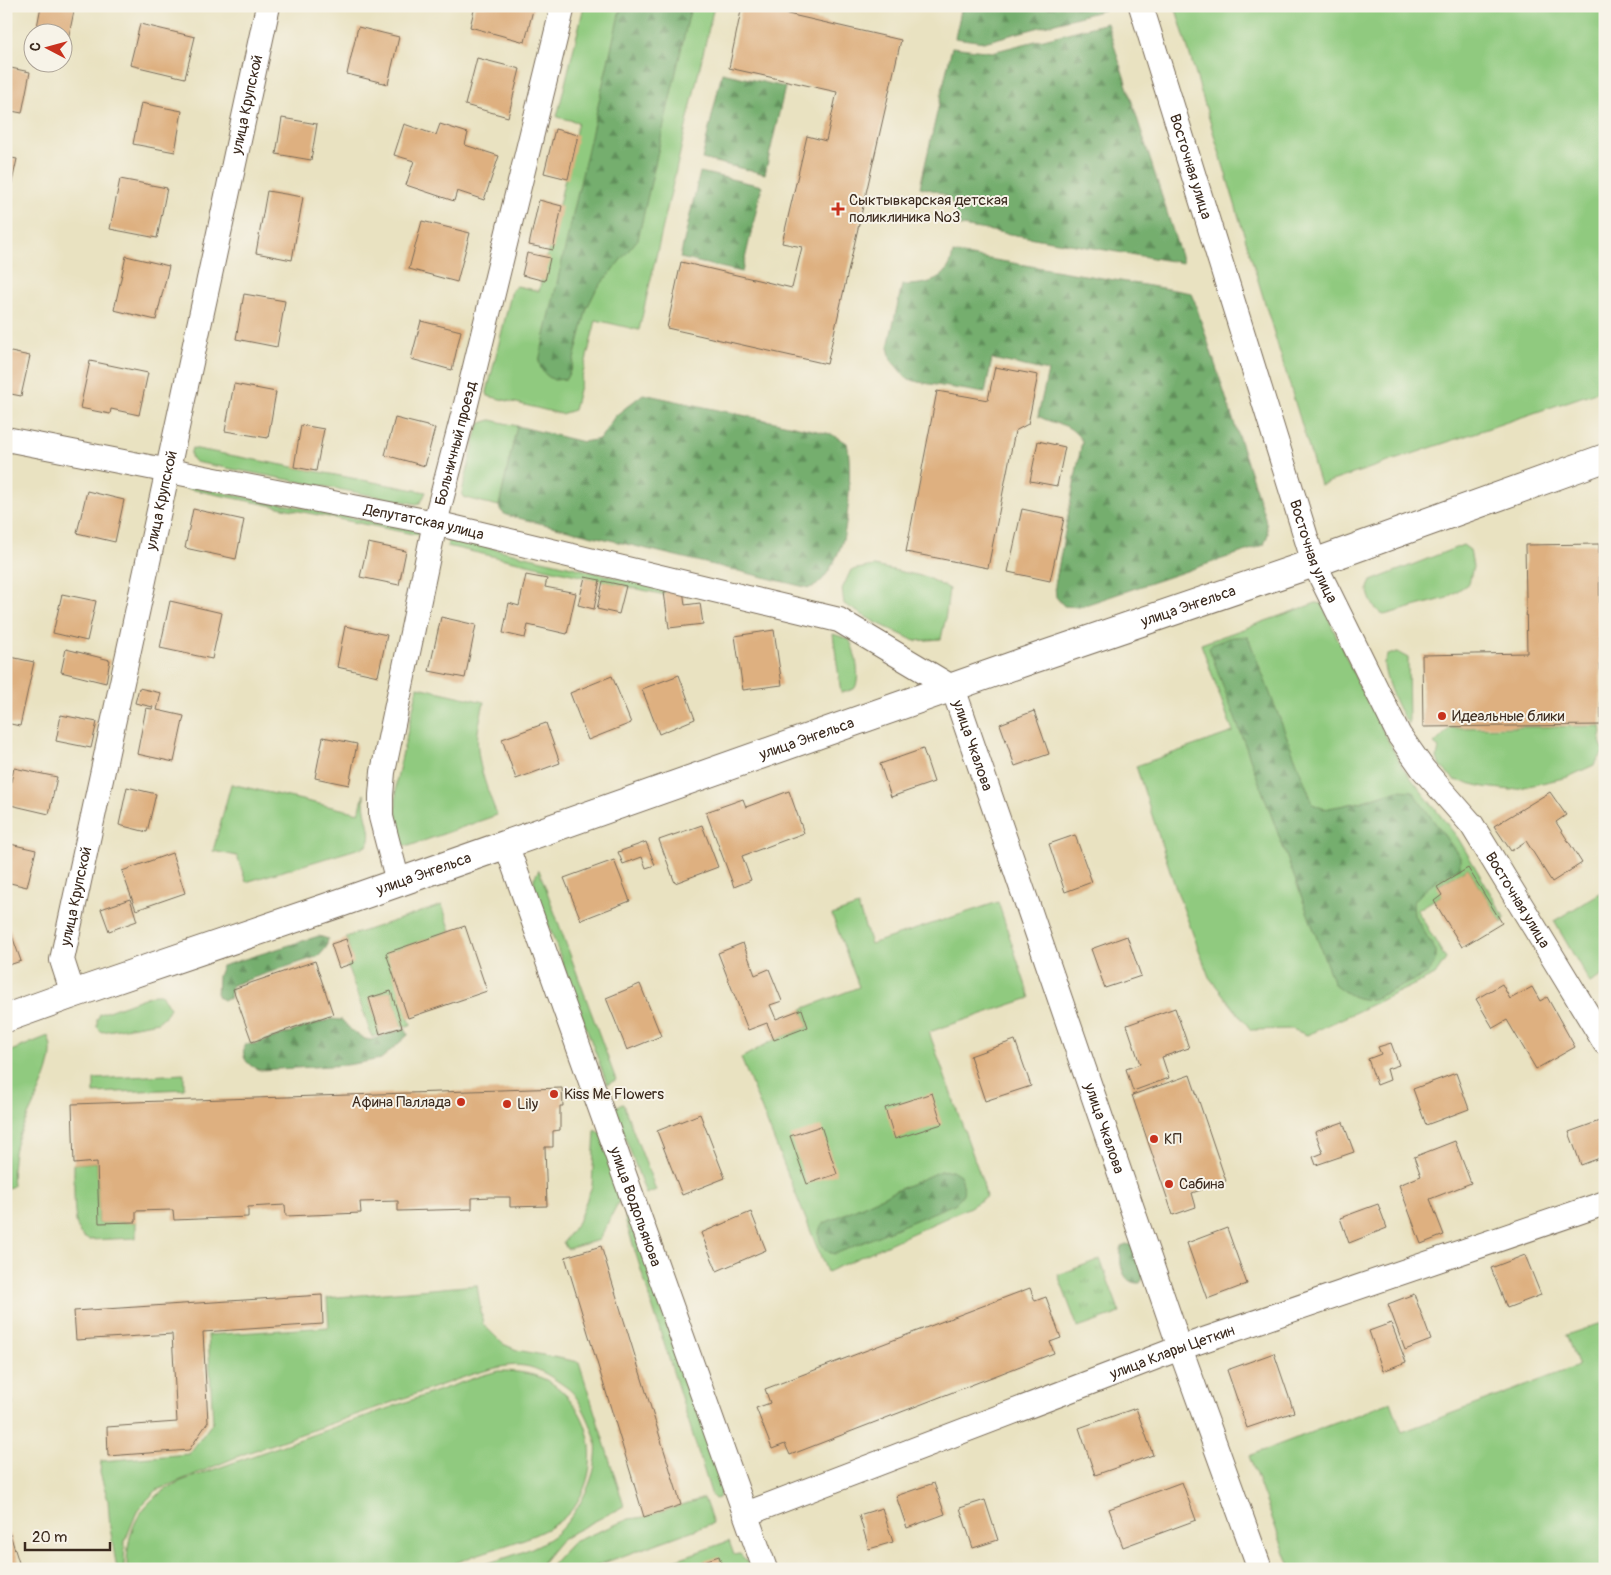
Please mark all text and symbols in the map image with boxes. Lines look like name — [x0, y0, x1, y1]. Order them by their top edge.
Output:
north arrow — [22, 22, 72, 72]
text: С — [27, 41, 45, 52]
street label: улица Крупской — [227, 53, 267, 157]
street label: Восточная улица — [1165, 112, 1216, 222]
place label: Сыктывкарская детская поликлиника №3 — [849, 191, 1008, 227]
marker: Сыктывкарская детская поликлиника №3 — [831, 202, 845, 216]
street label: Больничный проезд — [431, 379, 481, 508]
street label: улица Крупской — [142, 449, 182, 553]
street label: Восточная улица — [1285, 497, 1341, 606]
street label: Депутатская улица — [361, 500, 486, 544]
street label: улица Энгельса — [1137, 581, 1238, 632]
street label: улица Чкалова — [948, 697, 997, 793]
place label: Идеальные блики — [1452, 707, 1565, 726]
marker: Идеальные блики — [1436, 710, 1448, 722]
street label: улица Энгельса — [756, 714, 857, 765]
street label: улица Крупской — [56, 845, 96, 949]
street label: улица Энгельса — [373, 849, 474, 900]
street label: Восточная улица — [1481, 849, 1554, 952]
street label: улица Чкалова — [1079, 1080, 1128, 1176]
place label: Kiss Me Flowers — [564, 1085, 664, 1104]
marker: Kiss Me Flowers — [548, 1088, 560, 1100]
place label: Афина Паллада — [352, 1093, 451, 1112]
place label: Lily — [517, 1095, 539, 1114]
marker: Афина Паллада — [455, 1096, 467, 1108]
marker: Lily — [501, 1098, 513, 1110]
place label: КП — [1164, 1130, 1182, 1149]
marker: КП — [1148, 1133, 1160, 1145]
street label: улица Водопьянова — [605, 1143, 665, 1269]
place label: Сабина — [1179, 1175, 1225, 1194]
marker: Сабина — [1163, 1178, 1175, 1190]
street label: улица Клары Цеткин — [1106, 1321, 1237, 1384]
scale bar — [25, 1520, 110, 1552]
text: 20 m — [32, 1528, 67, 1547]

